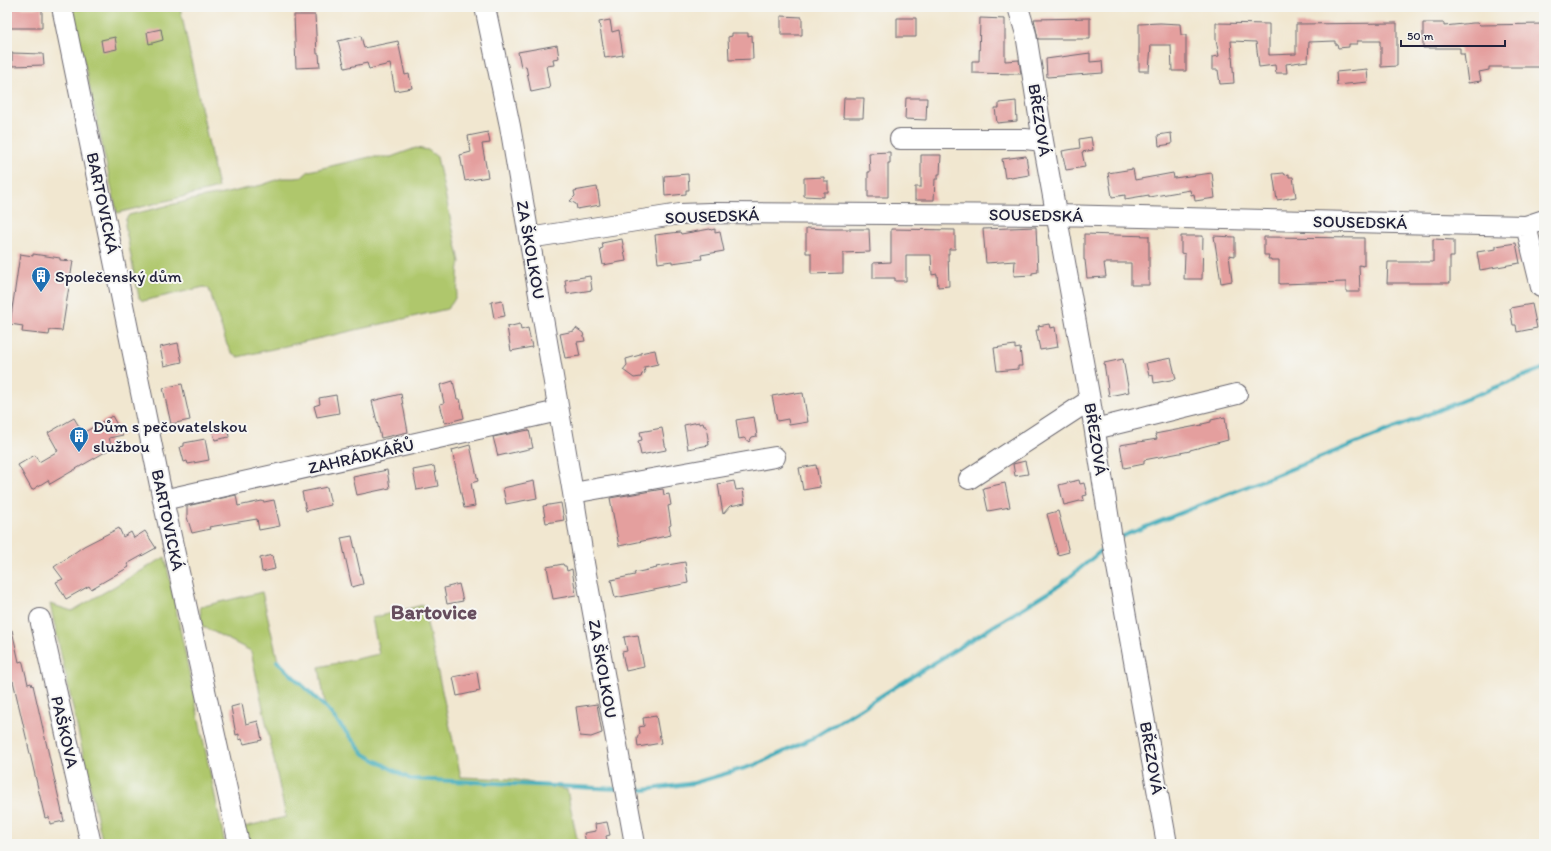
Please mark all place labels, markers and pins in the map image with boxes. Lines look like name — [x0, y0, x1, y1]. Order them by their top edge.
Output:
building icon: Společenský dům — [30, 265, 52, 293]
place label: Společenský dům — [55, 266, 182, 286]
place label: Dům s pečovatelskou službou — [93, 416, 248, 456]
building icon: Dům s pečovatelskou službou — [68, 425, 90, 453]

